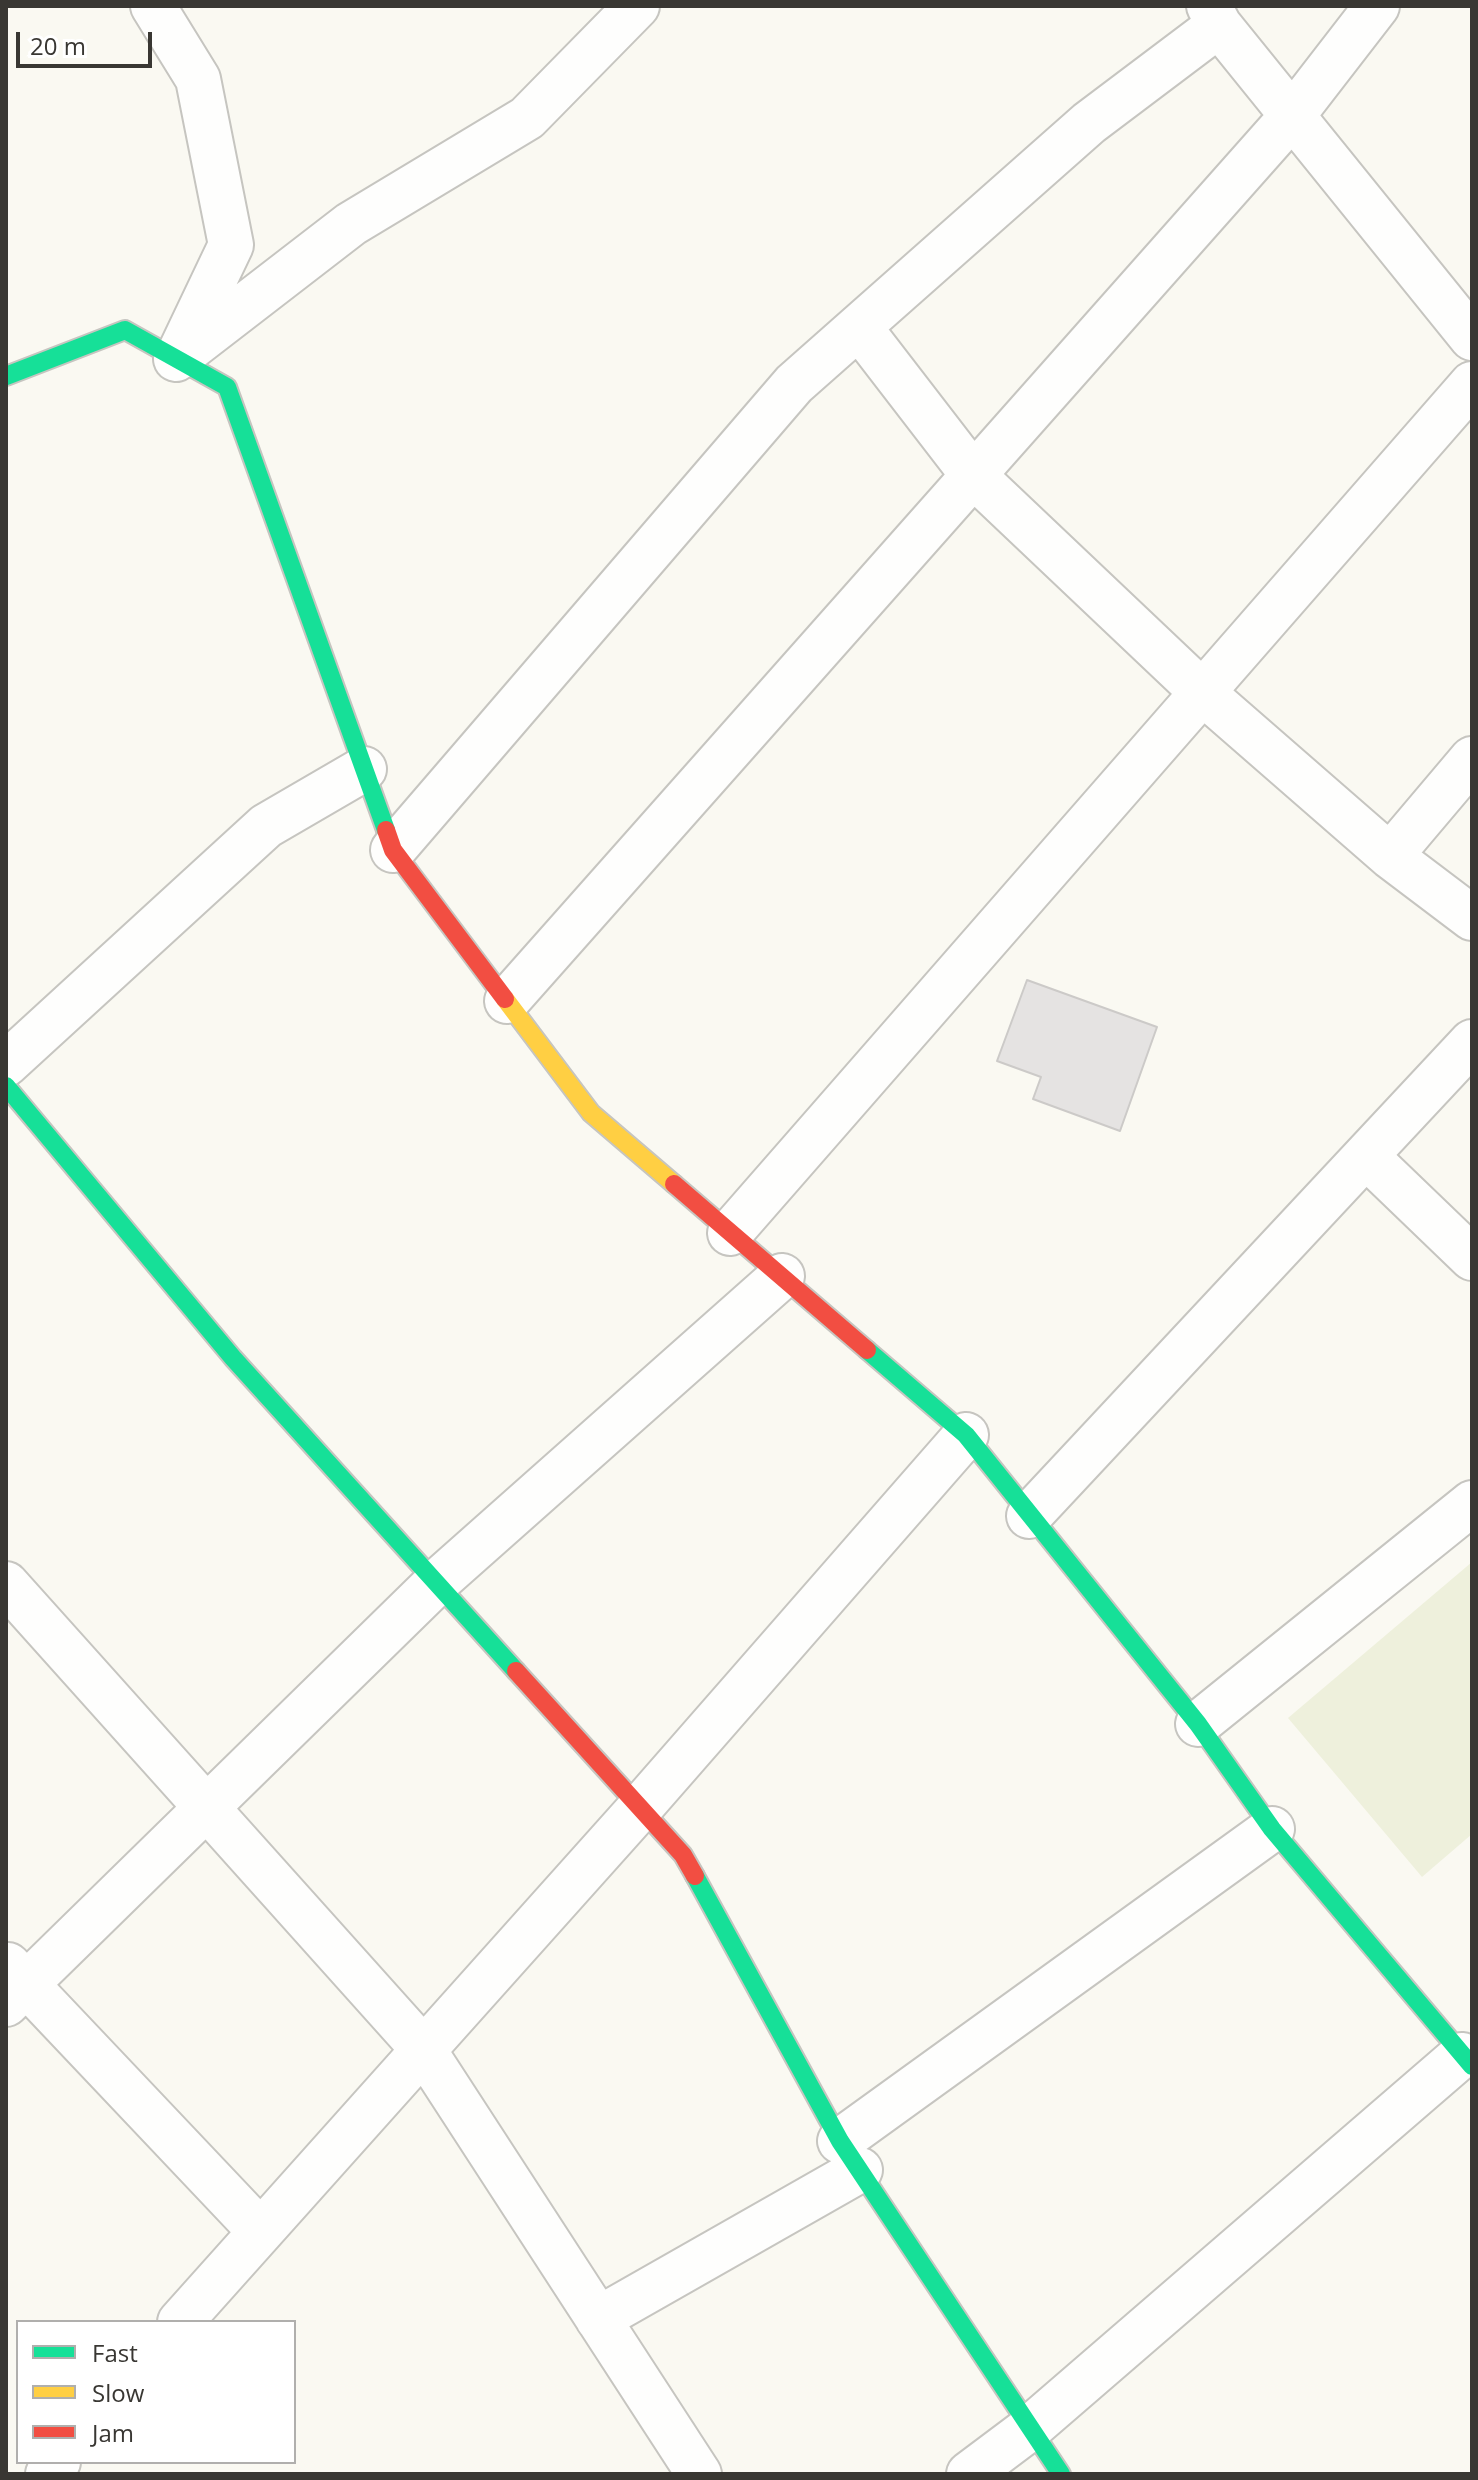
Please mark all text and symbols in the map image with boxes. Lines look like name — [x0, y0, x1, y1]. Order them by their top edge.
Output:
scale bar — [20, 16, 156, 66]
text: 20 m — [30, 29, 86, 62]
legend — [16, 2320, 296, 2464]
text: Fast — [92, 2336, 138, 2369]
text: Slow — [92, 2376, 144, 2409]
text: Jam — [92, 2416, 134, 2449]

